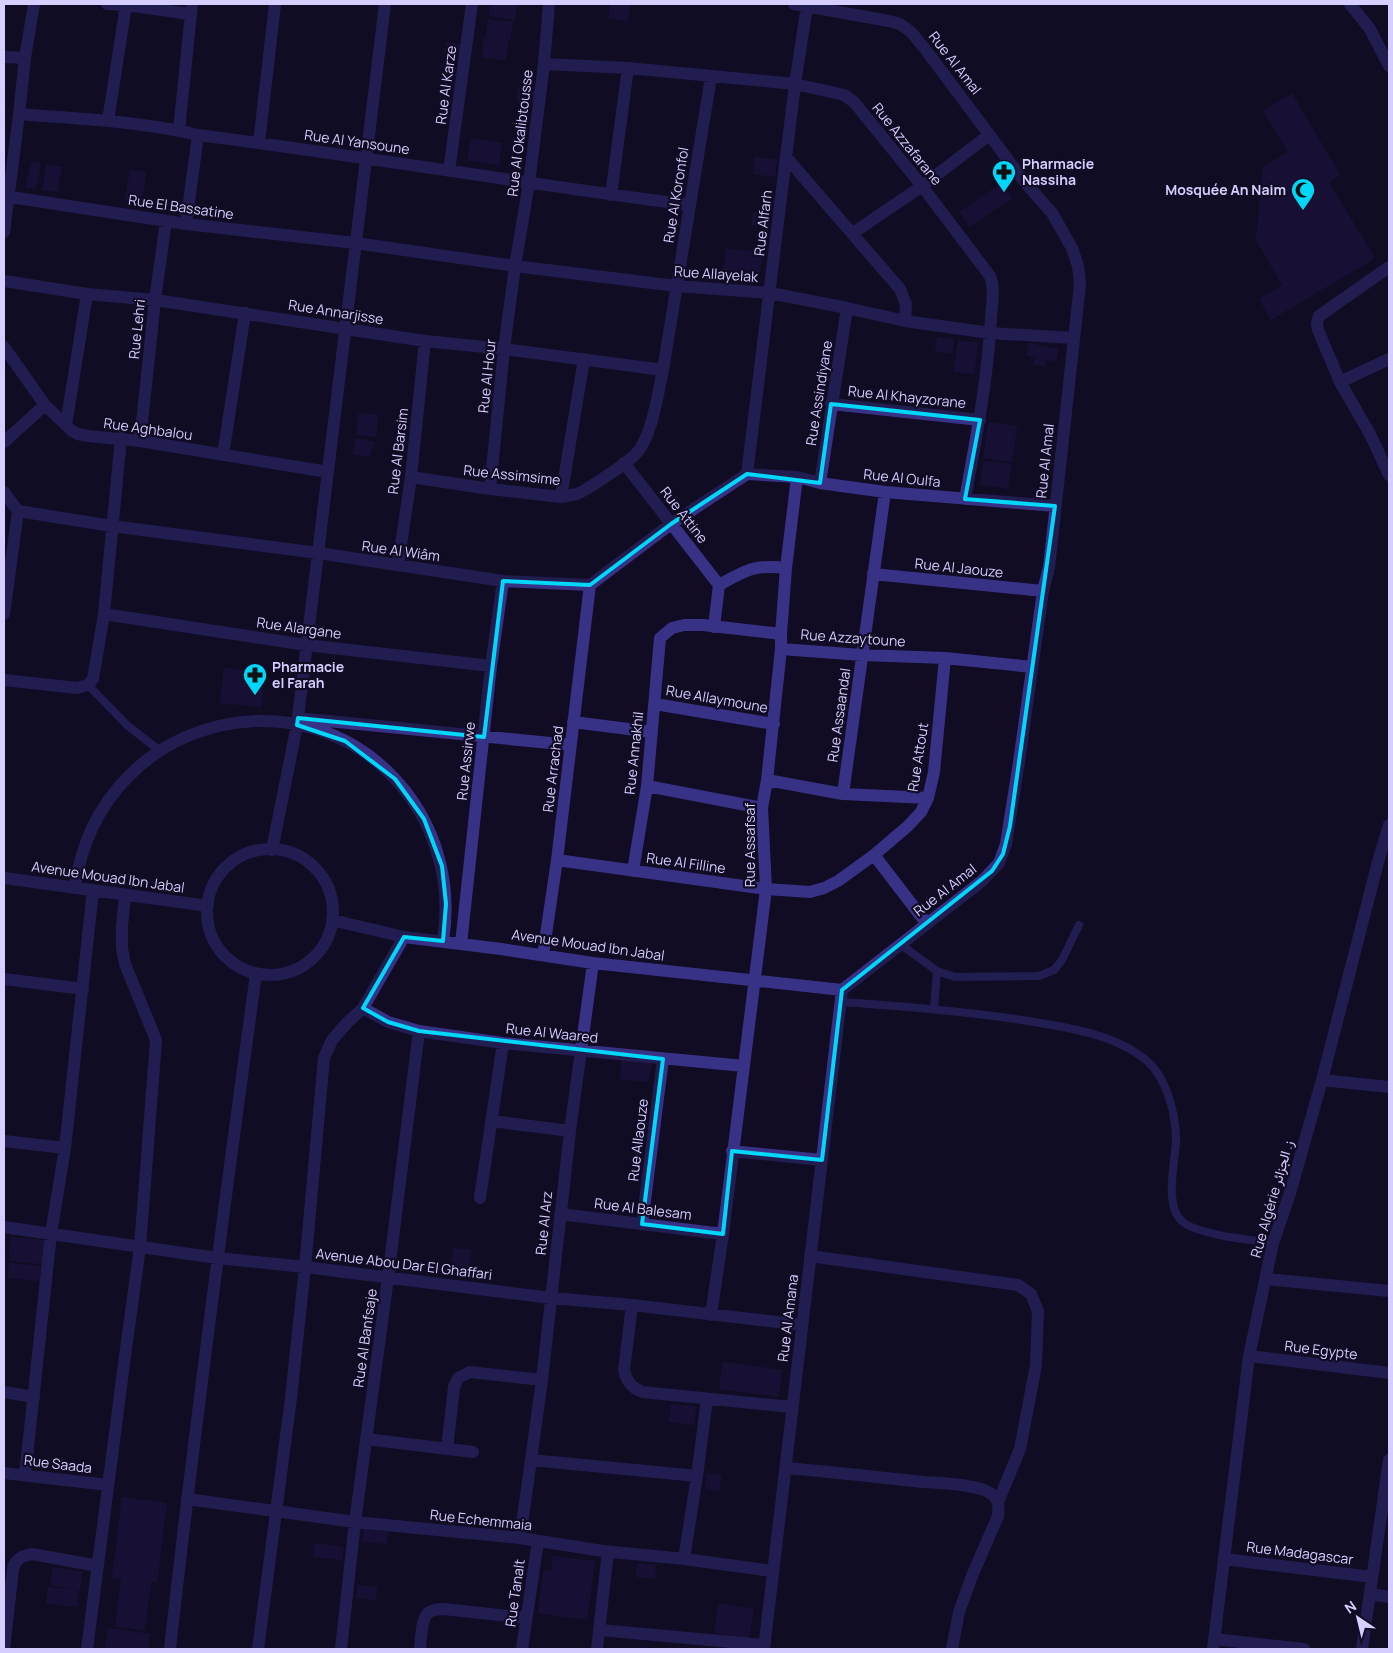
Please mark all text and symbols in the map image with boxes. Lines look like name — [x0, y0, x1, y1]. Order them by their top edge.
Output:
street label: Rue Al Amal — [925, 27, 986, 98]
street label: Rue Al Karze — [431, 44, 460, 125]
street label: Rue Al Okalibtousse — [502, 68, 537, 197]
street label: Rue Azzafarane — [868, 99, 946, 189]
street label: Rue Al Yansoune — [303, 125, 411, 158]
street label: Rue Al Koronfol — [659, 146, 692, 244]
place label: Pharmacie Nassiha — [1022, 154, 1094, 189]
pharmacy icon: Pharmacie Nassiha — [991, 159, 1017, 193]
mosque icon: Mosquée An Naim — [1290, 177, 1316, 211]
place label: Mosquée An Naim — [1165, 180, 1286, 199]
street label: Rue Alfarh — [749, 189, 776, 257]
street label: Rue El Bassatine — [127, 190, 235, 223]
street label: Rue Allayelak — [673, 261, 760, 286]
street label: Rue Annarjisse — [287, 295, 385, 328]
street label: Rue Lehri — [124, 298, 149, 360]
street label: Rue Al Hour — [473, 338, 500, 414]
street label: Rue Assindiyane — [801, 339, 836, 447]
street label: Rue Al Khayzorane — [847, 381, 967, 412]
street label: Rue Al Barsim — [383, 407, 412, 495]
street label: Rue Aghbalou — [102, 413, 194, 444]
street label: Rue Al Amal — [1031, 423, 1058, 499]
street label: Rue Assimsime — [463, 460, 562, 489]
street label: Rue Al Oulfa — [863, 464, 941, 491]
street label: Rue Attine — [656, 482, 713, 547]
street label: Rue Al Wiâm — [361, 536, 442, 565]
street label: Rue Al Jaouze — [914, 553, 1004, 582]
street label: Rue Alargane — [255, 612, 343, 643]
street label: Rue Azzaytoune — [800, 624, 906, 651]
place label: Pharmacie el Farah — [272, 657, 344, 692]
pharmacy icon: Pharmacie el Farah — [242, 662, 268, 696]
street label: Rue Assaandal — [822, 667, 855, 763]
street label: Rue Allaymoune — [665, 680, 770, 717]
street label: Rue Annakhil — [620, 711, 647, 795]
street label: Rue Assirwe — [452, 721, 479, 801]
street label: Rue Attout — [903, 721, 932, 793]
street label: Rue Arrachad — [538, 725, 567, 813]
street label: Rue Assafsaf — [740, 803, 759, 887]
street label: Rue Al Filline — [645, 848, 727, 877]
street label: Avenue Mouad Ibn Jabal — [30, 856, 186, 897]
street label: Rue Al Amal — [909, 859, 980, 920]
street label: Avenue Mouad Ibn Jabal — [510, 924, 666, 965]
street label: Rue Al Waared — [505, 1018, 599, 1047]
street label: Rue Allaouze — [623, 1098, 652, 1182]
street label: Rue Algérie ز. الجزائر — [1246, 1138, 1297, 1260]
street label: Rue Al Arz — [531, 1190, 556, 1256]
street label: Rue Al Balesam — [593, 1193, 693, 1224]
street label: Avenue Abou Dar El Ghaffari — [315, 1243, 493, 1284]
street label: Rue Al Amana — [773, 1273, 802, 1363]
street label: Rue Al Banfsaje — [348, 1287, 381, 1389]
street label: Rue Egypte — [1283, 1336, 1359, 1363]
street label: Rue Saada — [23, 1450, 93, 1477]
street label: Rue Echemmaia — [429, 1505, 533, 1534]
street label: Rue Madagascar — [1245, 1537, 1355, 1568]
street label: Rue Tanalt — [500, 1557, 529, 1628]
north arrow — [1333, 1593, 1383, 1643]
text: N — [1341, 1596, 1360, 1618]

